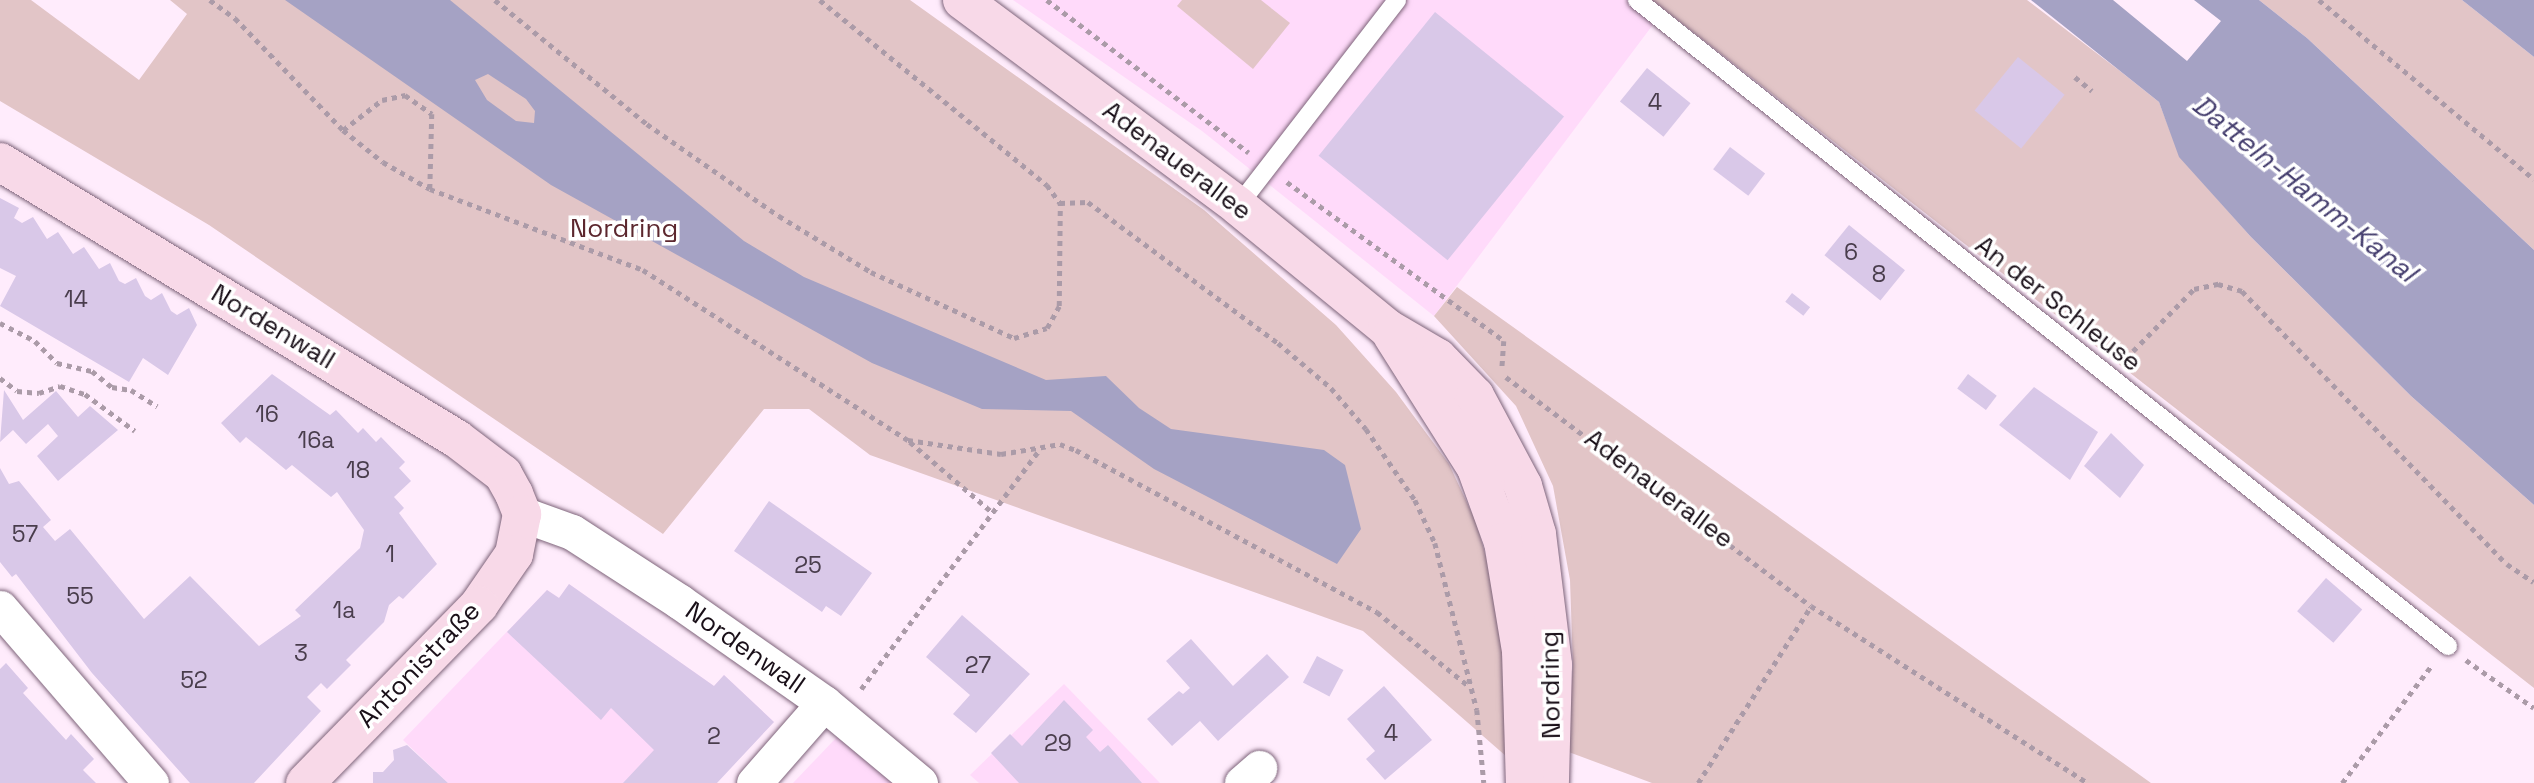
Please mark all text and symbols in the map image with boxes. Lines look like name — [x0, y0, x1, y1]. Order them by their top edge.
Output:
water label: Datteln-Hamm-Kanal — [2186, 87, 2424, 289]
house number: 4 — [1648, 88, 1662, 116]
street label: Adenauerallee — [1096, 95, 1258, 227]
park label: Nordring — [570, 213, 678, 245]
street label: An der Schleuse — [1969, 230, 2147, 378]
house number: 6 — [1844, 238, 1858, 266]
house number: 8 — [1872, 260, 1886, 288]
street label: Nordenwall — [205, 278, 341, 376]
house number: 14 — [64, 285, 88, 313]
house number: 16 — [255, 400, 279, 428]
street label: Adenauerallee — [1578, 423, 1740, 555]
house number: 16a — [298, 426, 334, 454]
house number: 18 — [346, 456, 370, 484]
house number: 57 — [12, 520, 38, 548]
house number: 1 — [385, 540, 395, 568]
house number: 25 — [794, 551, 822, 579]
house number: 55 — [66, 582, 94, 610]
street label: Antonistraße — [351, 595, 487, 735]
street label: Nordenwall — [679, 595, 811, 701]
house number: 1a — [333, 596, 355, 624]
street label: Nordring — [1534, 631, 1568, 739]
house number: 3 — [294, 639, 308, 667]
house number: 27 — [965, 651, 991, 679]
house number: 52 — [180, 666, 208, 694]
house number: 4 — [1384, 719, 1398, 747]
house number: 2 — [707, 722, 721, 750]
house number: 29 — [1044, 729, 1072, 757]

